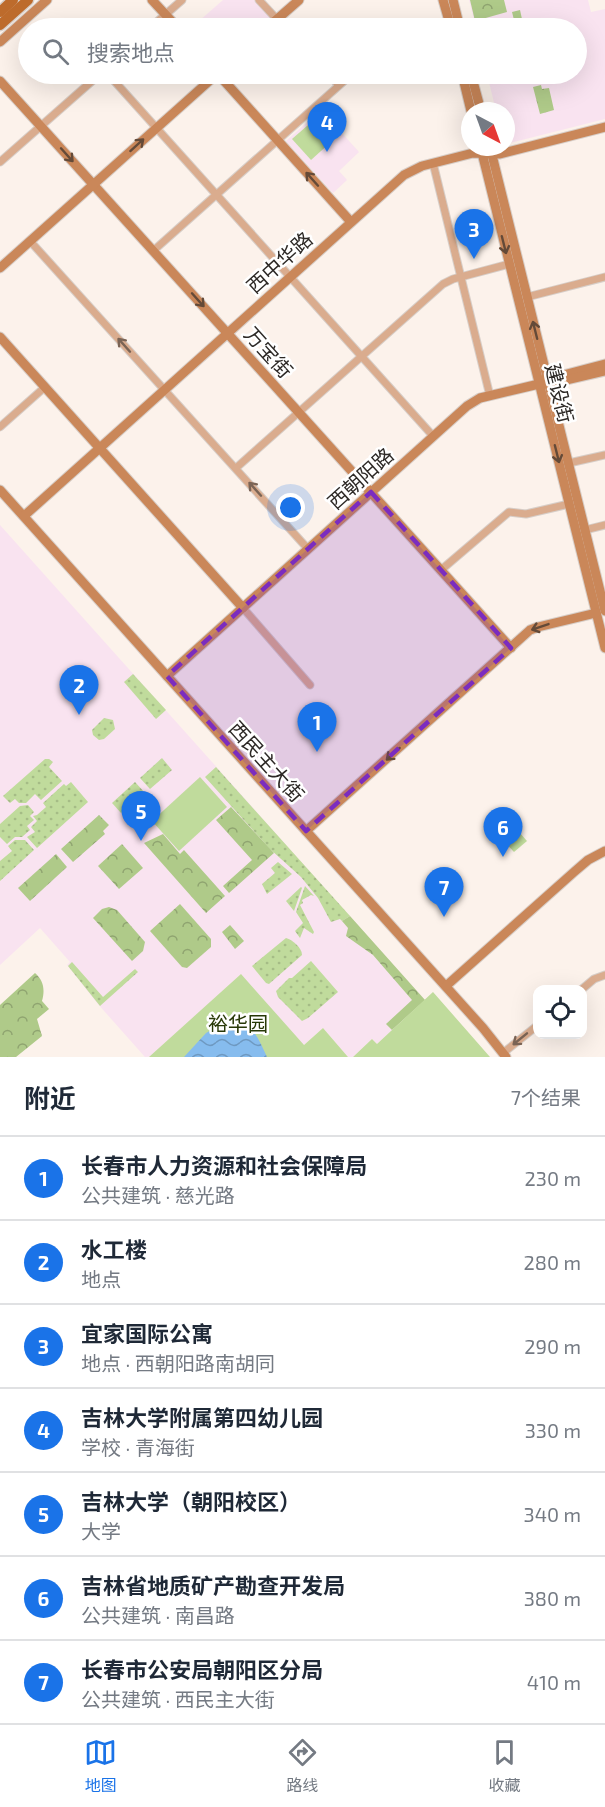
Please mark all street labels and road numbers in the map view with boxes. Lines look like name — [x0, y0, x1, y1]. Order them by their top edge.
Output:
street label: 西中华路 — [241, 226, 317, 298]
street label: 万宝街 — [240, 322, 298, 382]
street label: 建设街 — [541, 361, 579, 425]
street label: 西朝阳路 — [322, 442, 398, 514]
street label: 西民主大街 — [225, 716, 309, 806]

